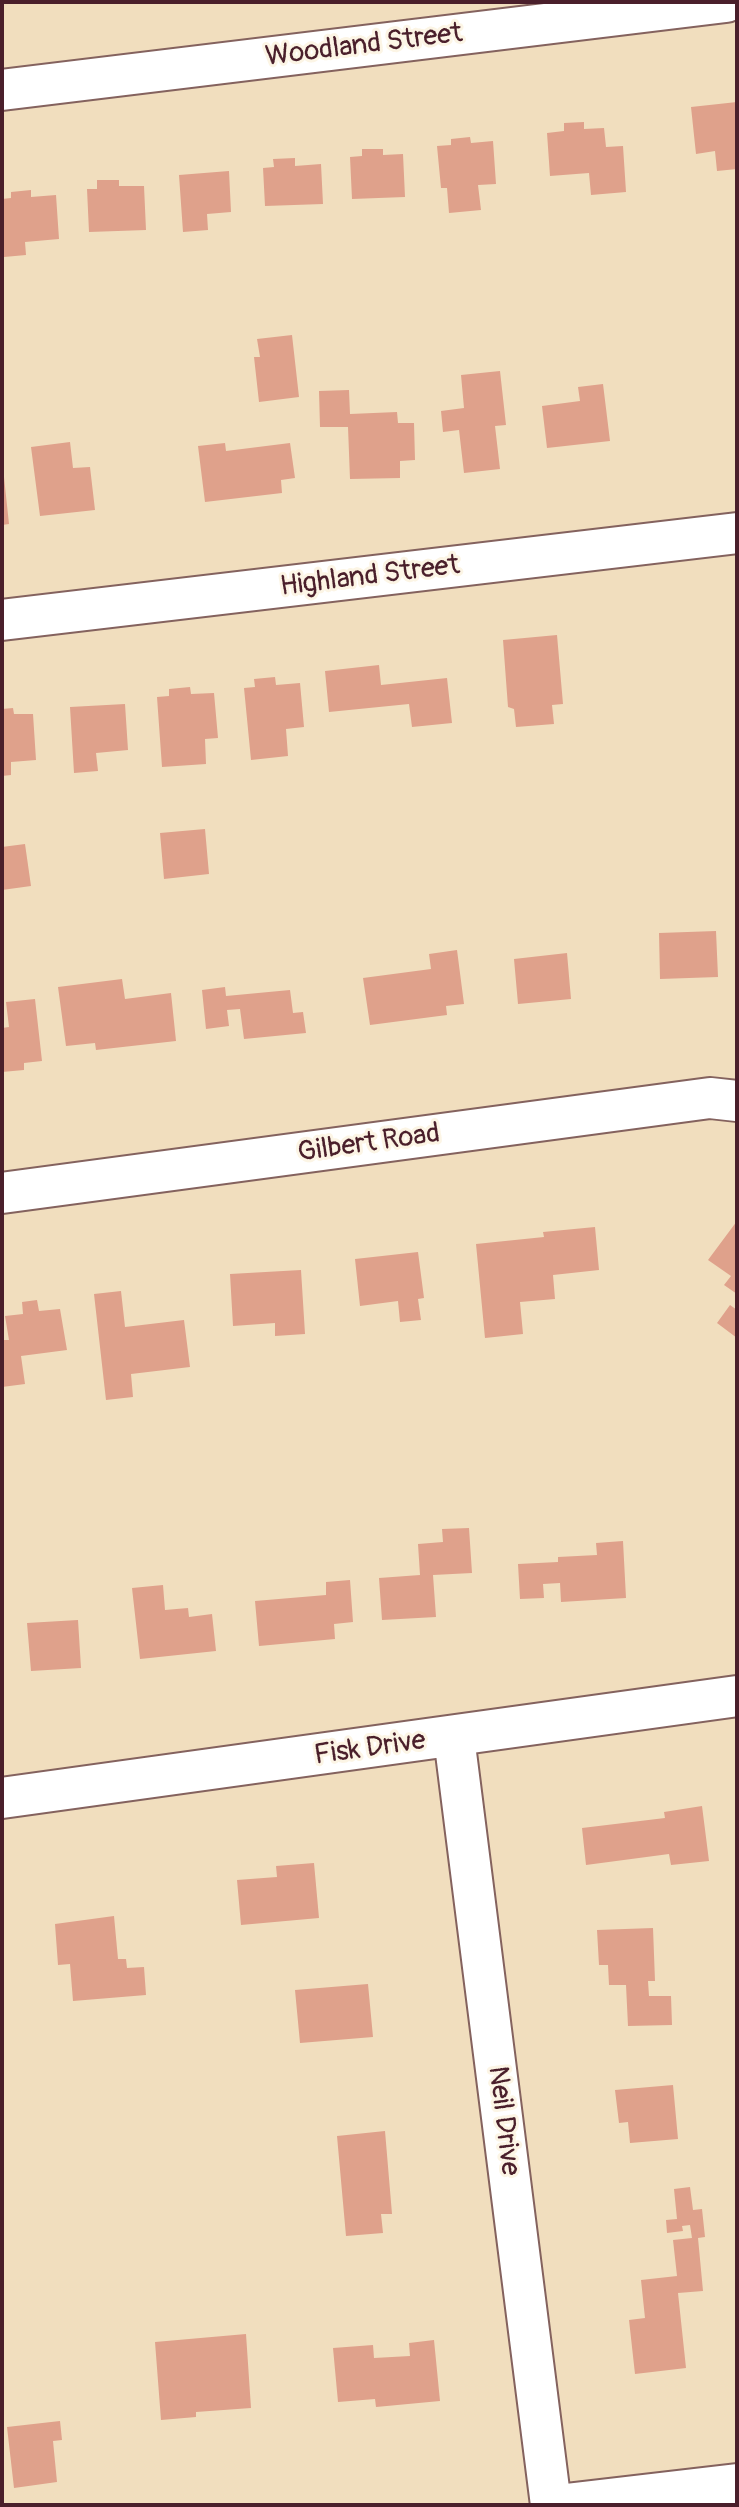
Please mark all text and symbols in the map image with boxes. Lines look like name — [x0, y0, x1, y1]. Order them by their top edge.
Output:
street label: Woodland Street — [264, 17, 464, 75]
street label: Highland Street — [278, 549, 462, 605]
street label: Gilbert Road — [296, 1117, 442, 1171]
street label: Fisk Drive — [312, 1725, 428, 1773]
street label: Neil Drive — [480, 2064, 526, 2178]

